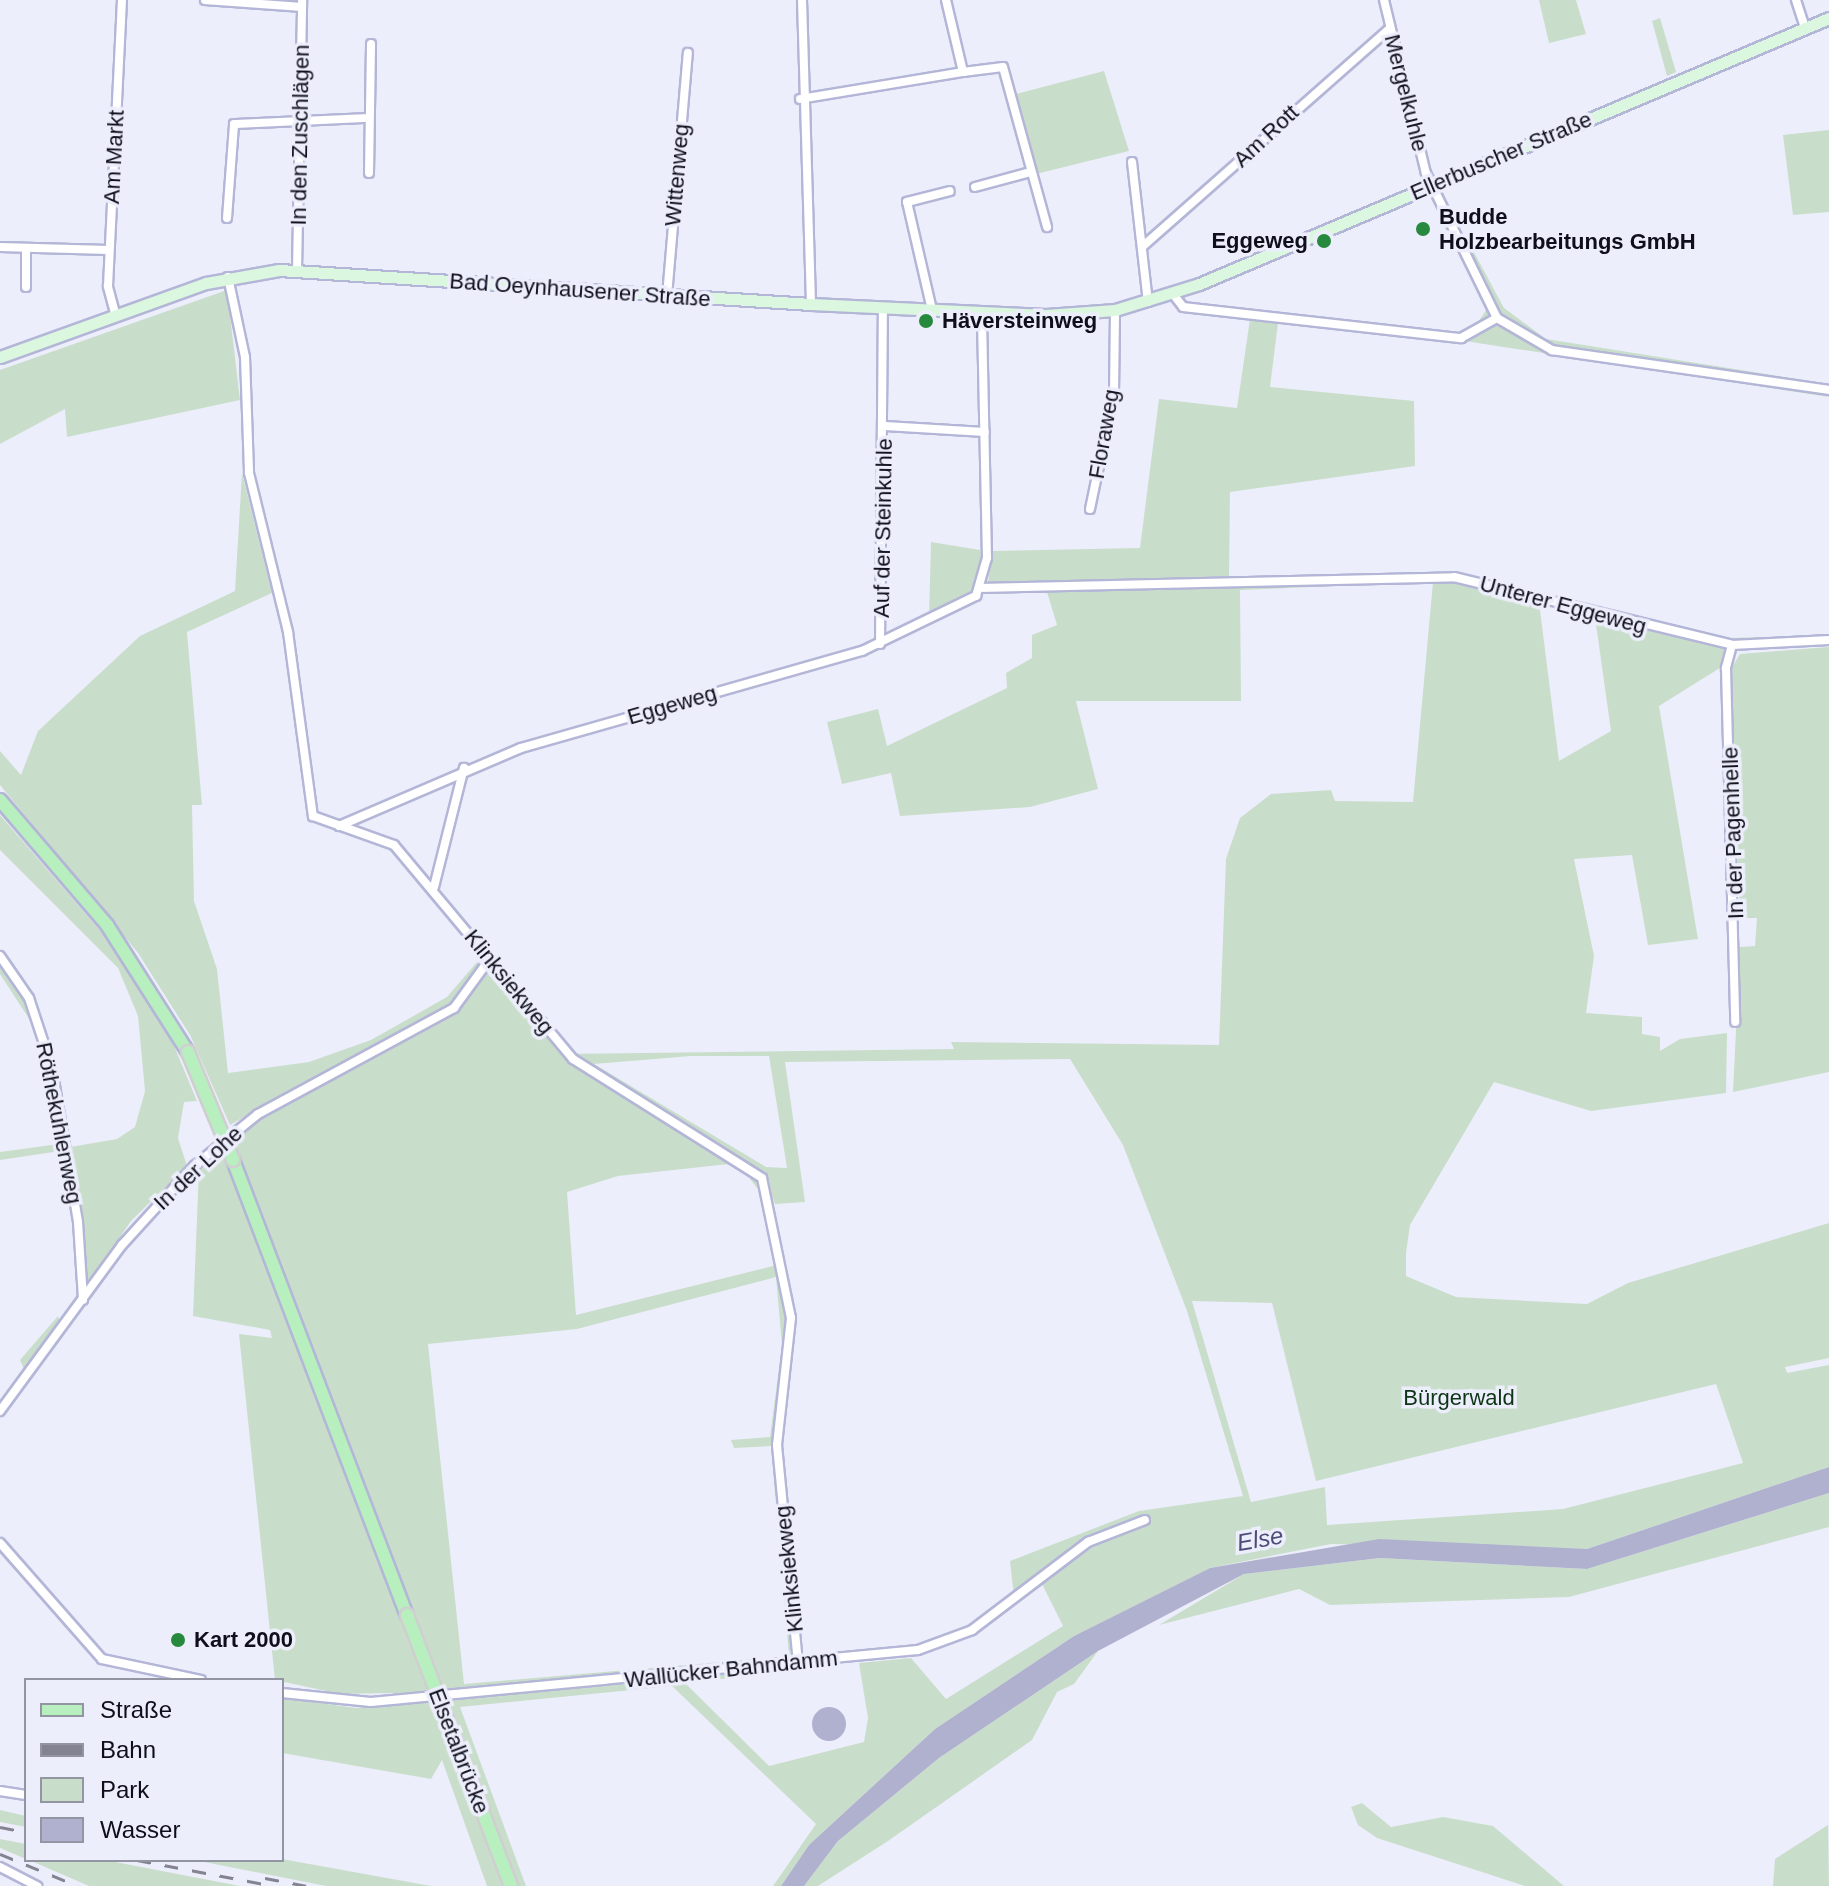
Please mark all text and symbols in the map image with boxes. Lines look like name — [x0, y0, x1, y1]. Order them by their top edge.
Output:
street label: Mergelkuhle — [1379, 32, 1433, 154]
street label: In den Zuschlägen — [285, 44, 315, 226]
street label: Am Rott — [1228, 99, 1304, 173]
street label: Ellerbuscher Straße — [1406, 106, 1596, 206]
street label: Am Markt — [98, 109, 130, 205]
street label: Wittenweg — [659, 123, 695, 227]
place label: Budde Holzbearbeitungs GmbH — [1439, 203, 1696, 254]
marker: Budde Holzbearbeitungs GmbH — [1414, 220, 1432, 238]
place label: Eggeweg — [1211, 228, 1308, 254]
marker: Eggeweg — [1315, 232, 1333, 250]
street label: Bad Oeynhausener Straße — [449, 268, 711, 312]
place label: Häversteinweg — [942, 308, 1097, 334]
marker: Häversteinweg — [917, 312, 935, 330]
street label: Floraweg — [1083, 387, 1125, 481]
street label: Auf der Steinkuhle — [868, 438, 898, 618]
street label: Unterer Eggeweg — [1477, 570, 1649, 640]
street label: Eggeweg — [624, 680, 720, 730]
street label: In der Pagenhelle — [1717, 746, 1749, 920]
street label: Klinksiekweg — [459, 924, 559, 1040]
street label: Röthekuhlenweg — [30, 1040, 88, 1206]
street label: In der Lohe — [148, 1120, 248, 1216]
park label: Bürgerwald — [1403, 1385, 1515, 1411]
street label: Klinksiekweg — [769, 1504, 809, 1634]
water label: Else — [1235, 1521, 1285, 1557]
place label: Kart 2000 — [194, 1627, 293, 1653]
marker: Kart 2000 — [169, 1631, 187, 1649]
street label: Wallücker Bahndamm — [623, 1645, 839, 1693]
legend — [24, 1678, 284, 1862]
street label: Elsetalbrücke — [423, 1685, 495, 1817]
text: Straße — [100, 1696, 172, 1723]
text: Bahn — [100, 1736, 156, 1763]
text: Park — [100, 1776, 149, 1803]
text: Wasser — [100, 1816, 180, 1843]

